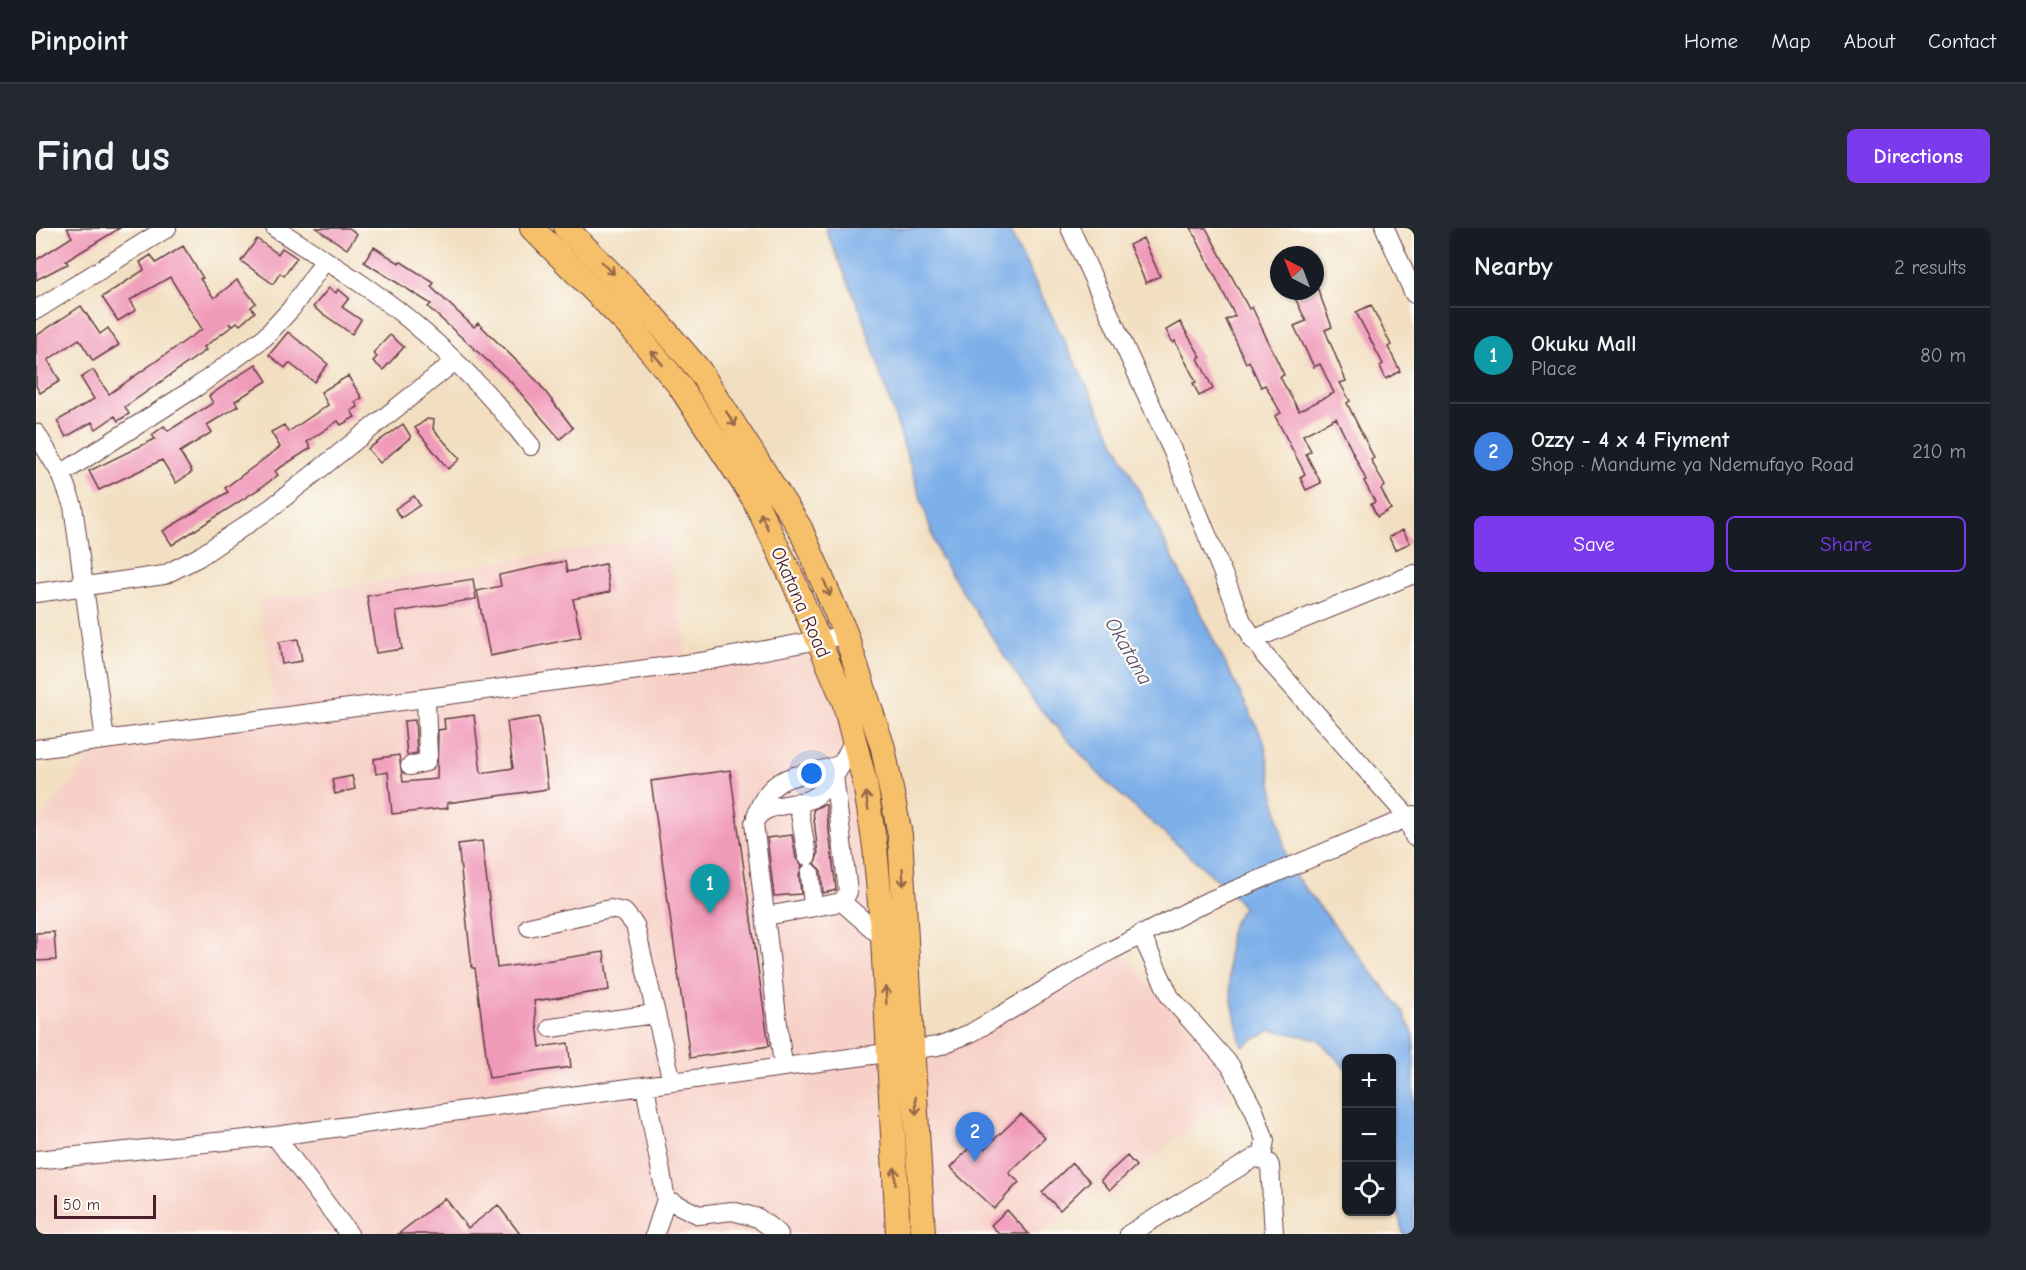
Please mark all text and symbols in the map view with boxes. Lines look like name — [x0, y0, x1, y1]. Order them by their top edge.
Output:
text: Pinpoint — [30, 25, 128, 57]
text: Home — [1684, 29, 1738, 53]
text: Map — [1771, 29, 1811, 53]
text: About — [1844, 29, 1895, 53]
text: Contact — [1928, 29, 1996, 53]
button: Directions — [1847, 129, 1990, 183]
text: Find us — [36, 132, 170, 181]
north arrow — [1270, 246, 1324, 300]
text: Nearby — [1474, 252, 1553, 282]
text: 2 results — [1894, 256, 1966, 279]
one-way arrow — [601, 261, 615, 276]
text: Okuku Mall — [1531, 331, 1636, 357]
text: 1 — [1490, 344, 1497, 367]
text: 80 m — [1920, 344, 1966, 367]
one-way arrow — [650, 351, 664, 366]
text: Place — [1531, 357, 1577, 380]
one-way arrow — [725, 410, 737, 427]
text: Ozzy - 4 x 4 Fiyment — [1531, 427, 1729, 453]
text: 2 — [1489, 440, 1498, 463]
text: 210 m — [1912, 440, 1966, 463]
text: Shop · Mandume ya Ndemufayo Road — [1531, 453, 1854, 476]
one-way arrow — [758, 512, 770, 530]
button: Save — [1474, 516, 1714, 572]
button: Share — [1726, 516, 1966, 572]
street label: Okatana Road — [766, 543, 835, 661]
one-way arrow — [822, 579, 833, 597]
water label: Okatana — [1100, 613, 1158, 689]
your location — [797, 759, 826, 788]
one-way arrow — [862, 792, 873, 811]
pin: 1 — [690, 864, 730, 914]
one-way arrow — [898, 866, 909, 886]
one-way arrow — [880, 985, 891, 1005]
map controls — [1342, 1054, 1396, 1216]
button: + — [1342, 1054, 1396, 1108]
one-way arrow — [910, 1096, 921, 1116]
button: − — [1342, 1108, 1396, 1162]
pin: 2 — [956, 1112, 994, 1162]
button: locate — [1342, 1162, 1396, 1216]
one-way arrow — [889, 1166, 900, 1186]
scale bar — [54, 1192, 156, 1220]
text: 50 m — [63, 1196, 100, 1214]

